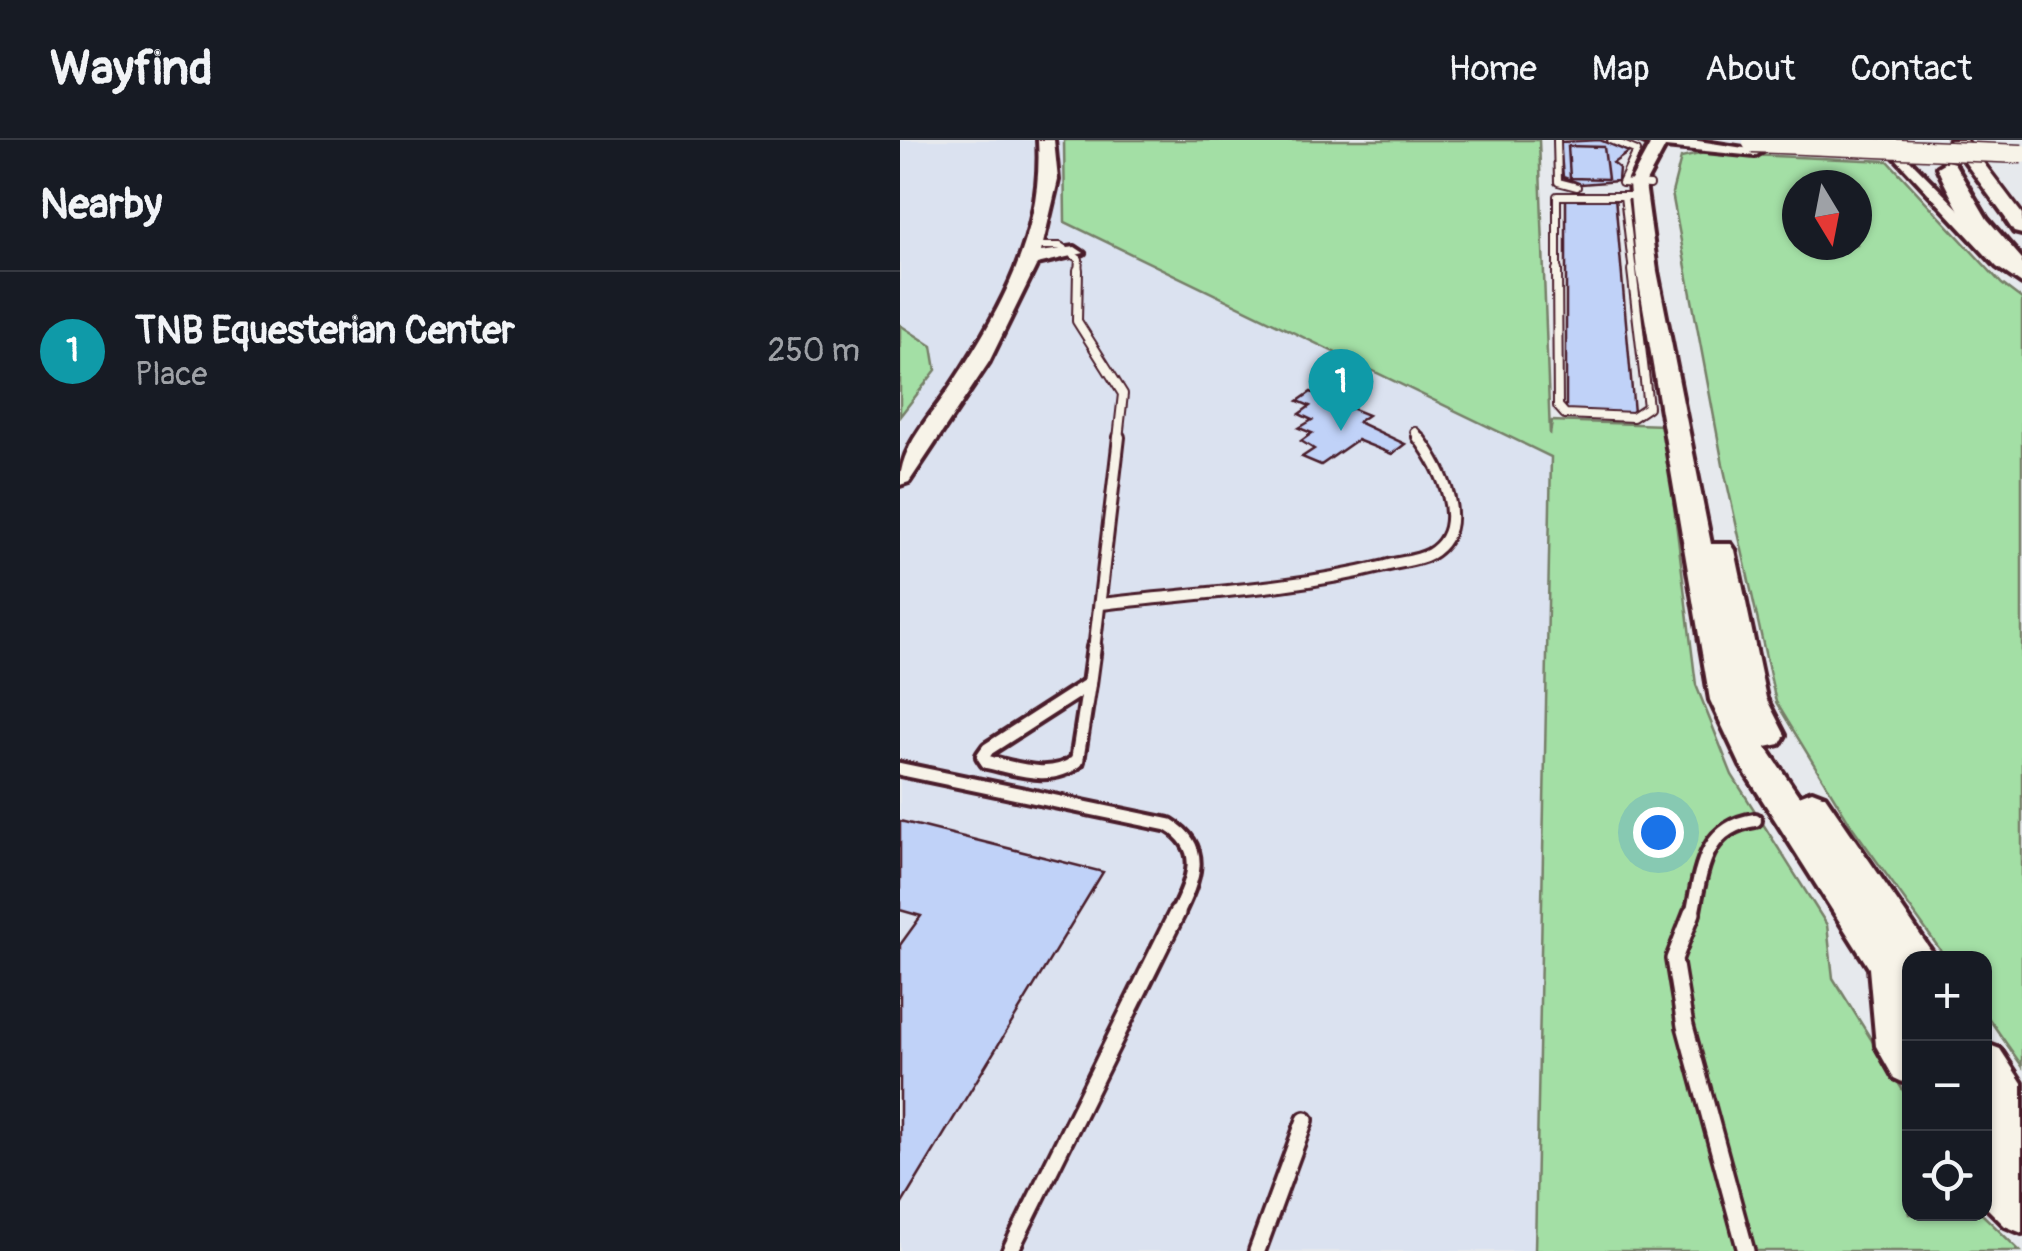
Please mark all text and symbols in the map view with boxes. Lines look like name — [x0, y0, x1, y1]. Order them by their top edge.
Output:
text: Wayfind — [50, 39, 213, 99]
text: Home — [1449, 47, 1537, 91]
text: Map — [1592, 47, 1650, 91]
text: About — [1705, 47, 1795, 91]
text: Contact — [1850, 47, 1972, 91]
north arrow — [1782, 170, 1872, 260]
text: Nearby — [40, 179, 162, 231]
text: TNB Equesterian Center — [135, 307, 515, 355]
text: 1 — [66, 331, 79, 371]
text: 250 m — [768, 331, 860, 371]
pin: 1 — [1308, 348, 1374, 431]
text: Place — [135, 355, 207, 395]
your location — [1633, 807, 1684, 858]
map controls — [1902, 951, 1992, 1221]
button: + — [1902, 951, 1992, 1041]
button: − — [1902, 1041, 1992, 1131]
button: locate — [1902, 1131, 1992, 1221]

